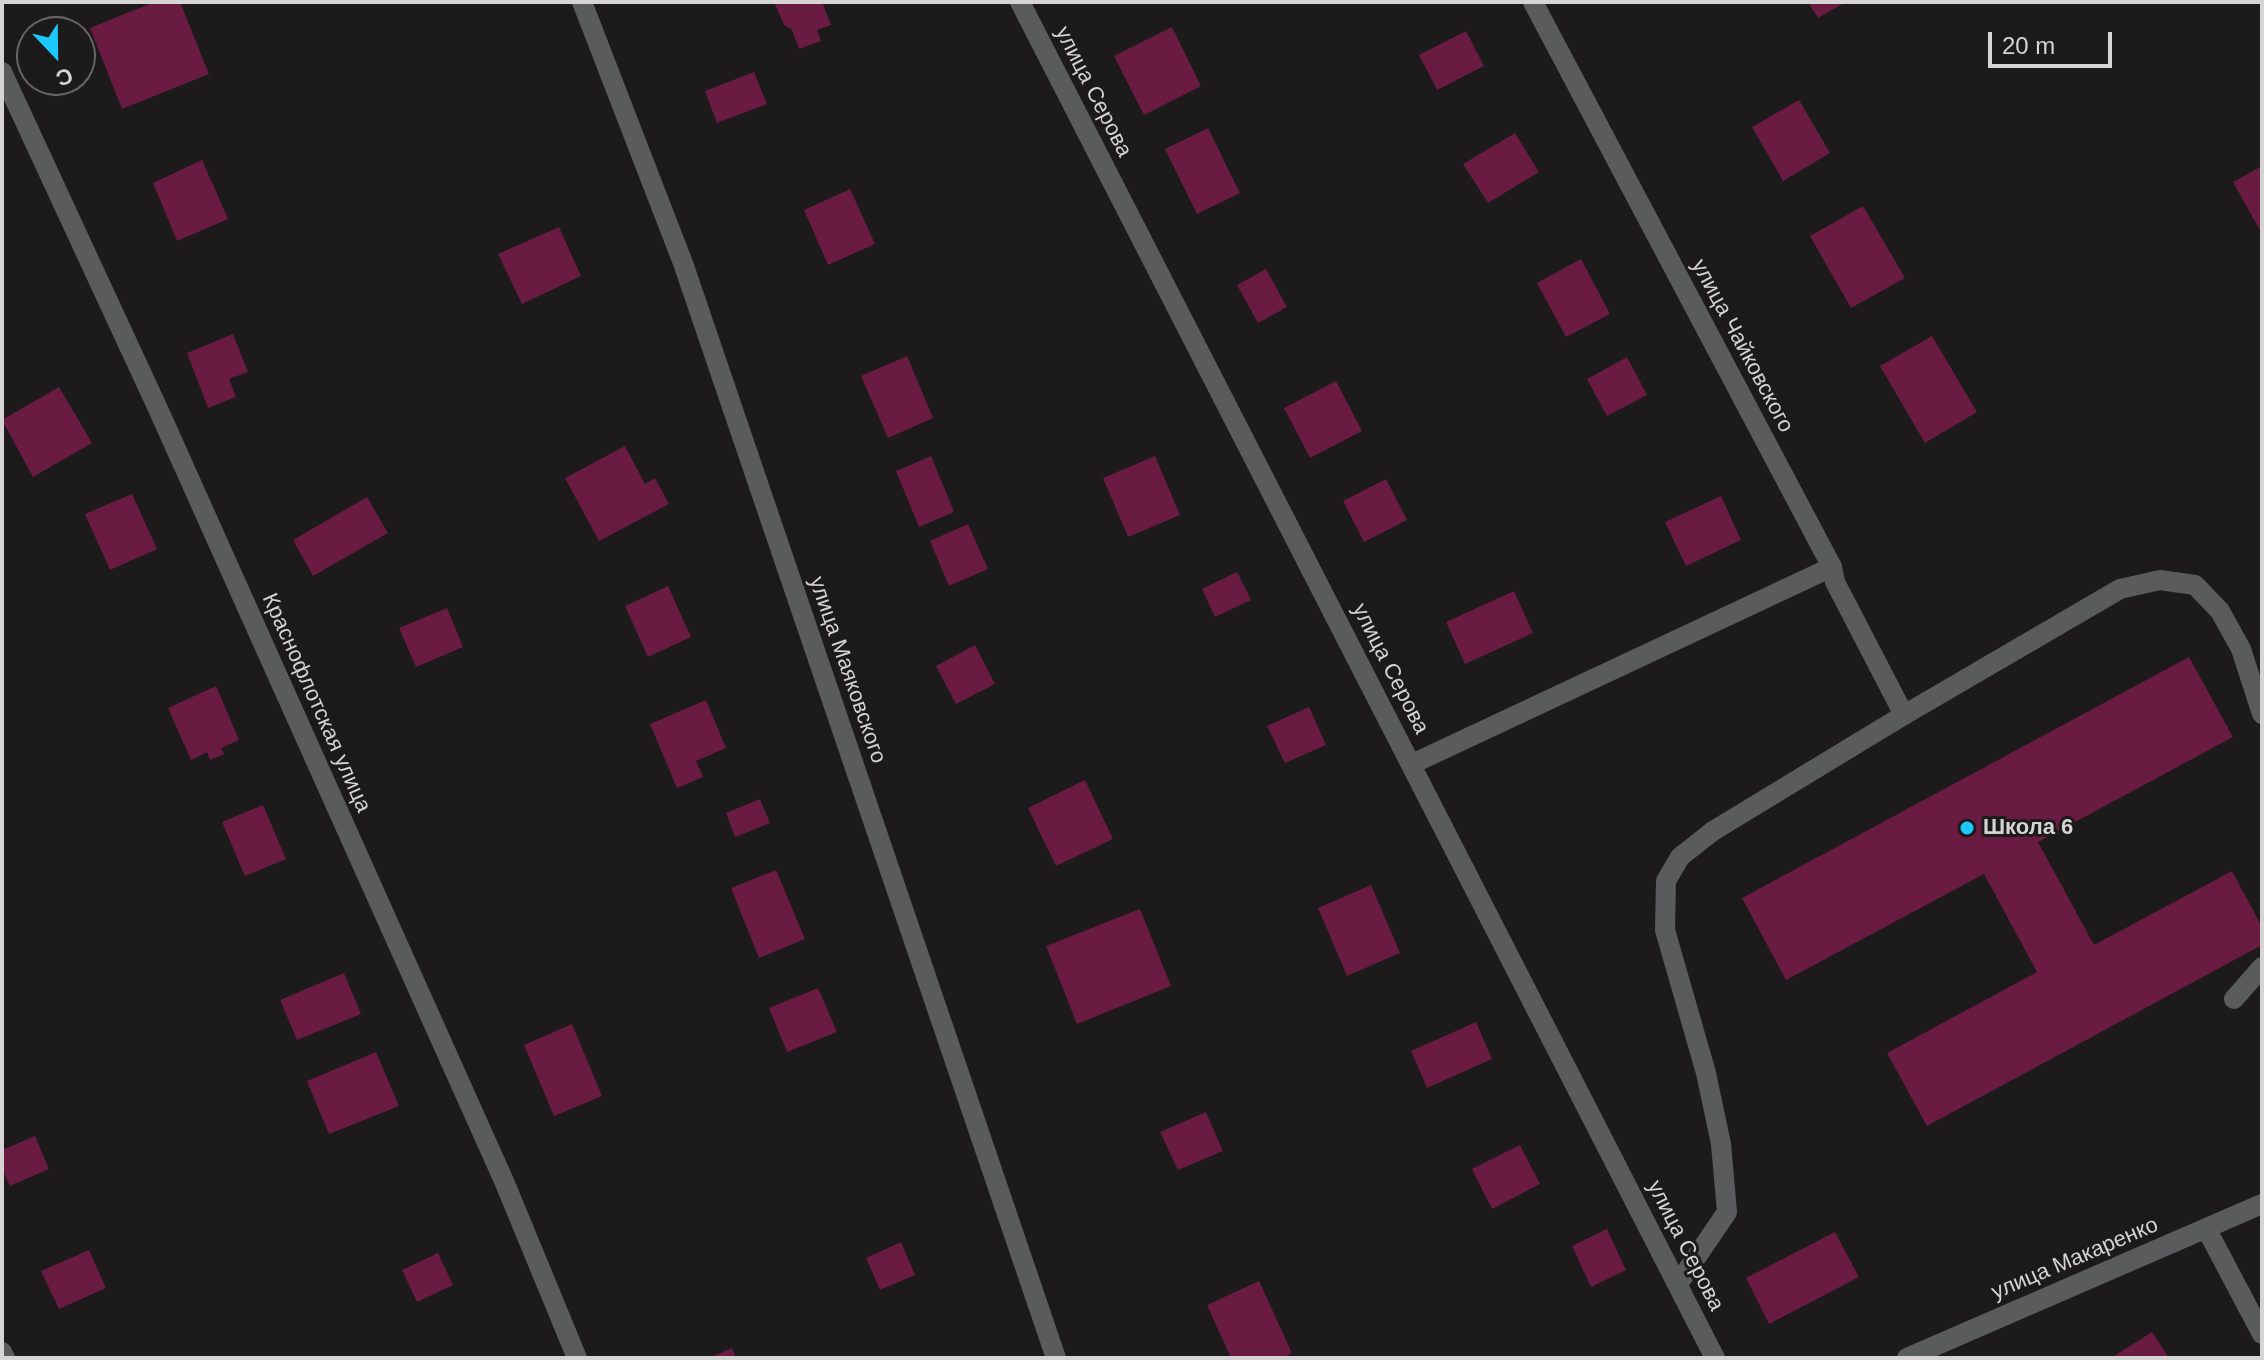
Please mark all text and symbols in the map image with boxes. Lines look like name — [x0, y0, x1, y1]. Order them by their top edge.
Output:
north arrow — [16, 16, 96, 96]
scale bar — [1992, 16, 2116, 66]
street label: улица Серова — [1049, 22, 1137, 162]
text: 20 m — [2002, 32, 2055, 59]
text: С — [52, 62, 76, 91]
street label: улица Чайковского — [1685, 255, 1799, 437]
street label: улица Маяковского — [803, 573, 891, 767]
street label: Краснофлотская улица — [256, 589, 376, 817]
street label: улица Серова — [1346, 599, 1434, 739]
place label: Школа 6 — [1983, 815, 2073, 841]
marker: Школа 6 — [1958, 819, 1976, 837]
street label: улица Серова — [1641, 1176, 1729, 1316]
street label: улица Макаренко — [1988, 1212, 2162, 1306]

